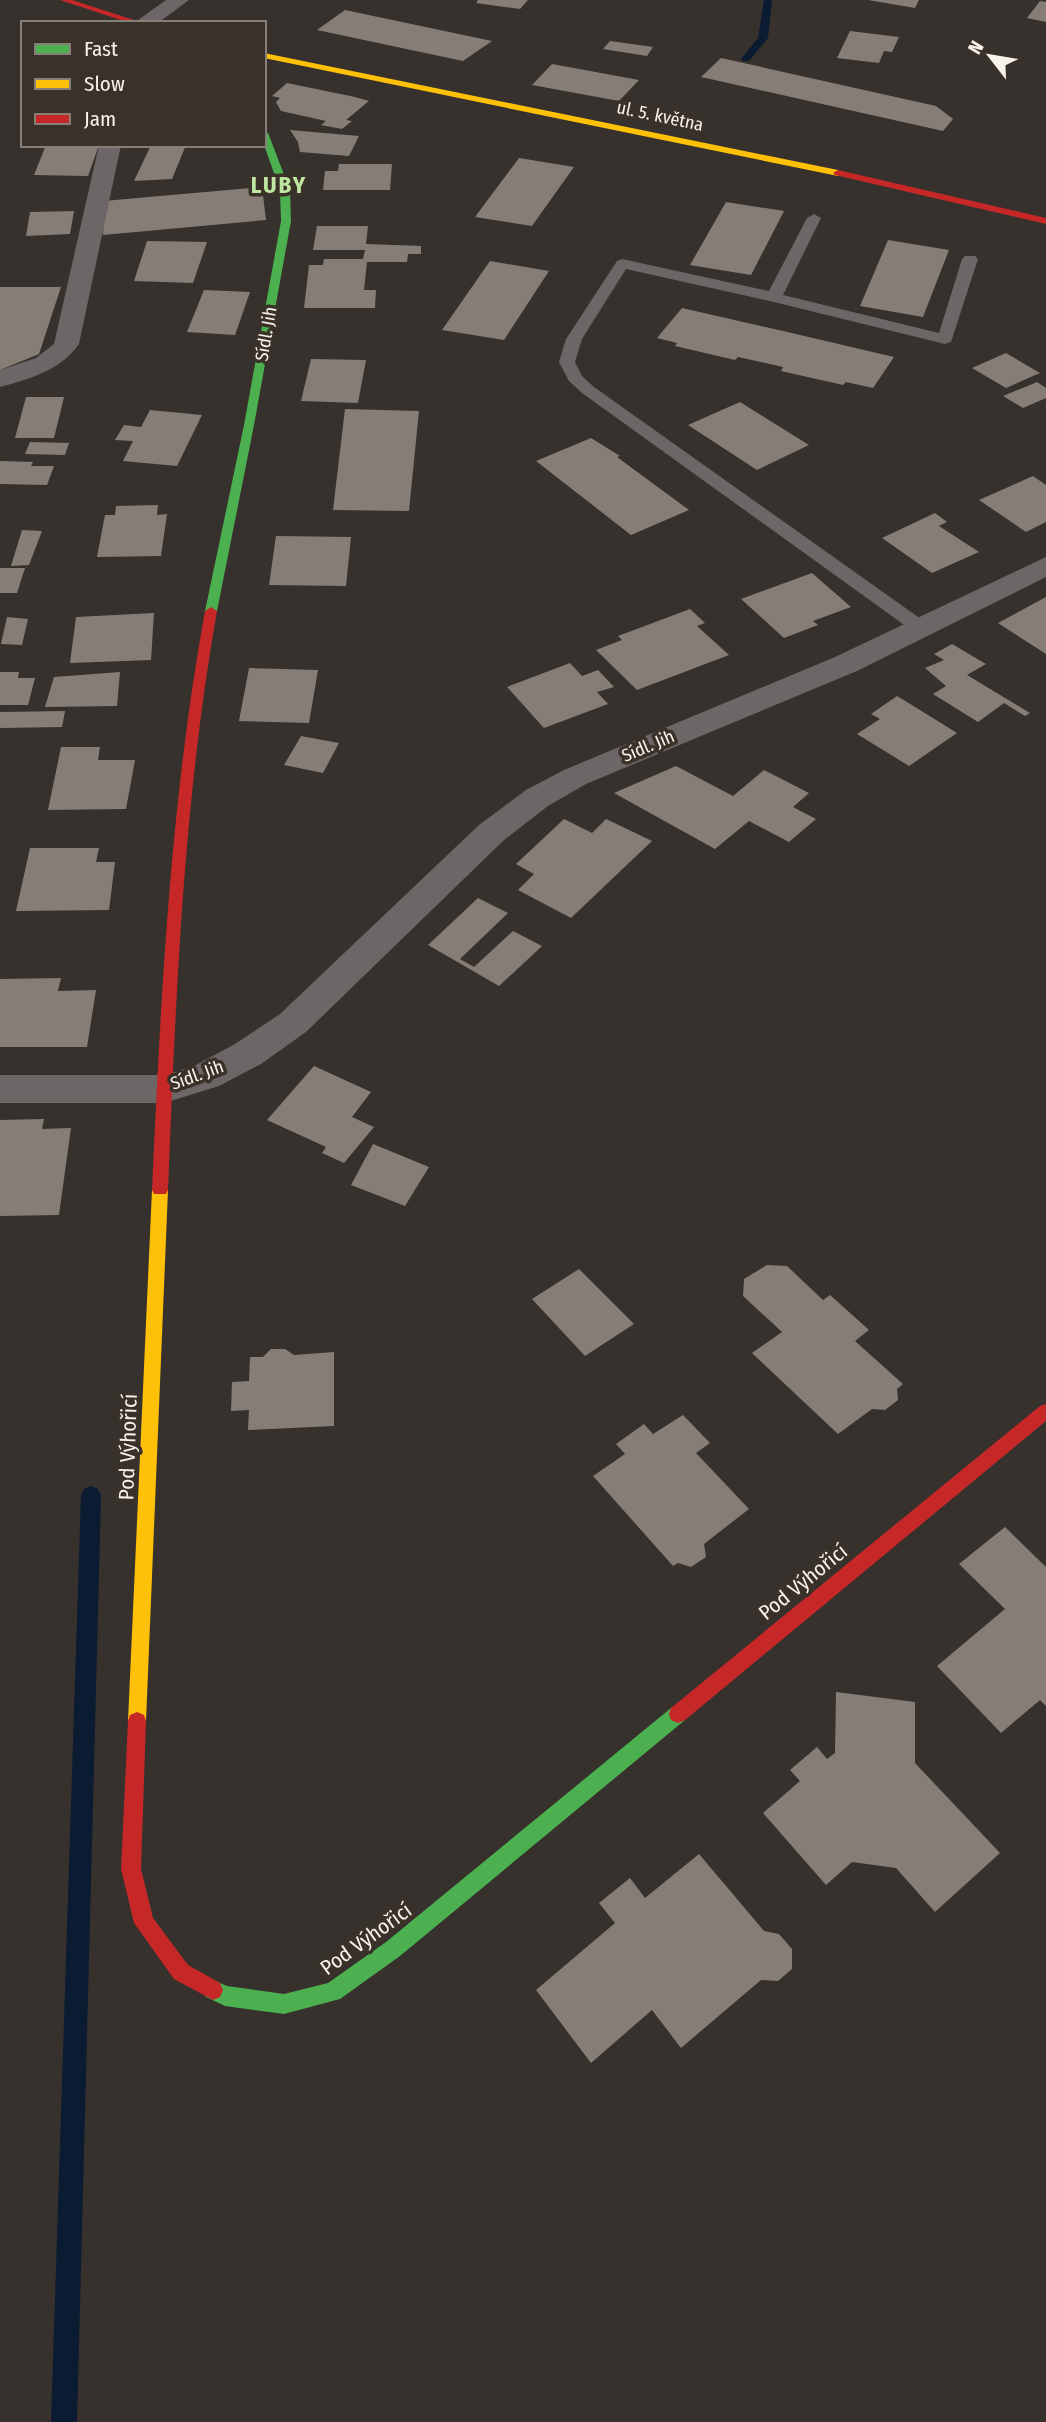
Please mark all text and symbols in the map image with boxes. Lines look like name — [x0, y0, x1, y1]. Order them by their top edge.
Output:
legend — [21, 21, 266, 147]
north arrow — [955, 21, 1025, 91]
text: Fast — [84, 36, 118, 62]
text: N — [963, 37, 989, 58]
text: Slow — [84, 71, 125, 97]
street label: ul. 5. května — [615, 96, 705, 136]
text: Jam — [84, 106, 116, 132]
district label: LUBY — [251, 171, 307, 199]
street label: Sídl. Jih — [250, 305, 282, 363]
street label: Sídl. Jih — [618, 725, 678, 767]
street label: Sídl. Jih — [167, 1055, 227, 1095]
street label: Pod Výhořicí — [113, 1393, 143, 1501]
street label: Pod Výhořicí — [753, 1538, 853, 1626]
street label: Pod Výhořicí — [315, 1897, 417, 1981]

